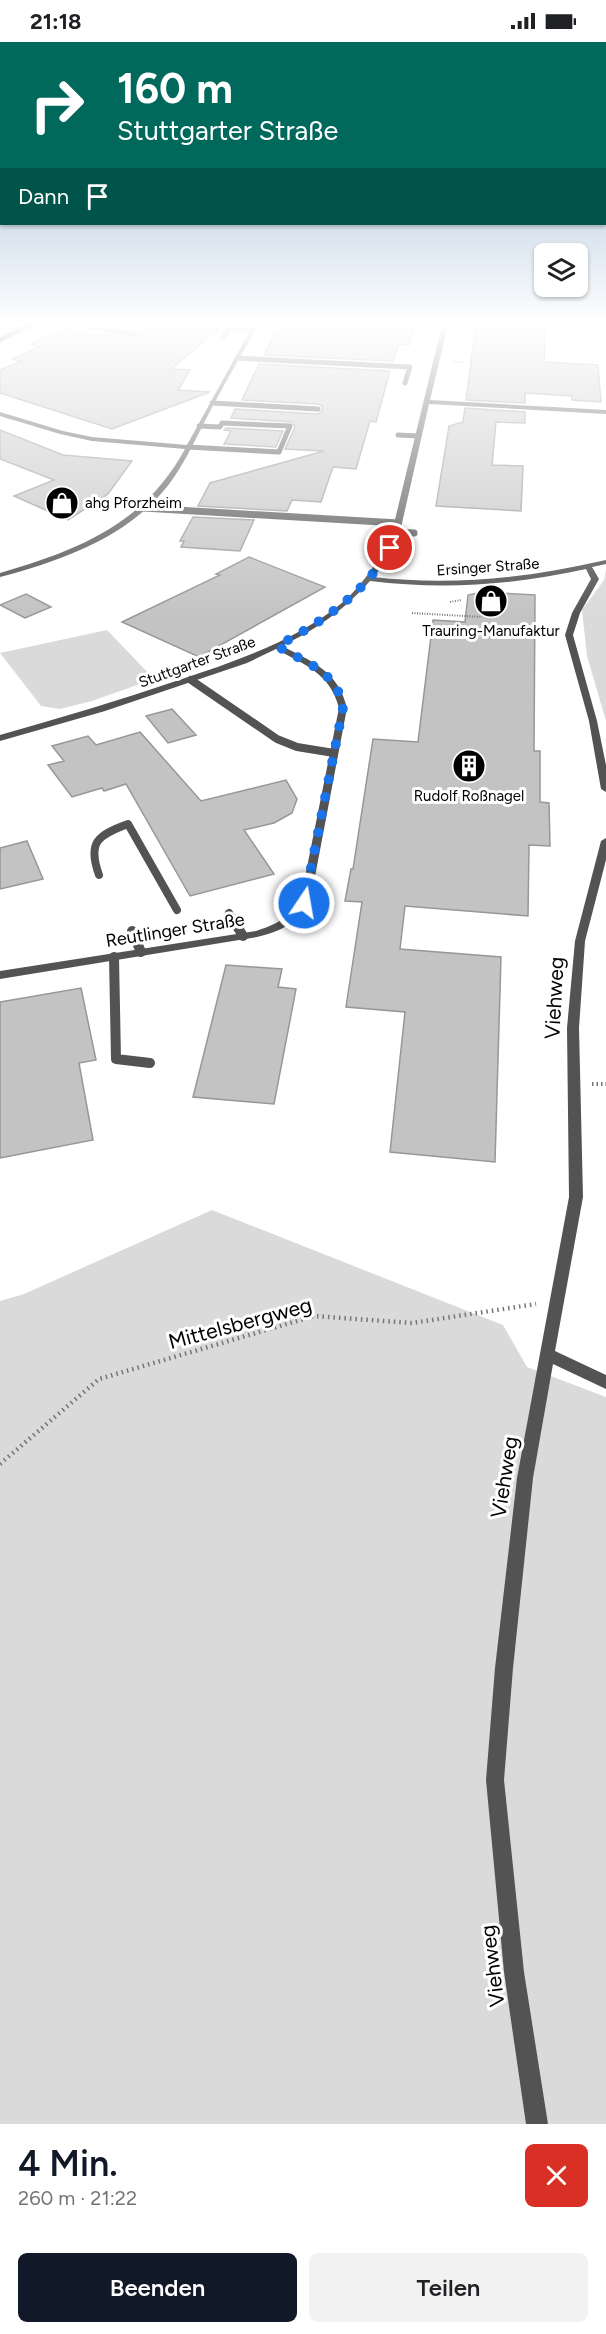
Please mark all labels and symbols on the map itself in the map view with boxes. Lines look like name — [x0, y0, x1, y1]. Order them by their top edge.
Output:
shop icon: ahg Pforzheim — [44, 485, 80, 521]
place label: ahg Pforzheim — [85, 494, 182, 512]
pin — [364, 522, 415, 573]
street label: Ersinger Straße — [436, 554, 540, 580]
shop icon: Trauring-Manufaktur — [473, 583, 509, 619]
place label: Trauring-Manufaktur — [422, 622, 560, 640]
street label: Stuttgarter Straße — [136, 633, 258, 691]
building icon: Rudolf Roßnagel — [451, 748, 487, 784]
place label: Rudolf Roßnagel — [414, 787, 524, 805]
position arrow — [272, 871, 336, 935]
street label: Reutlinger Straße — [104, 908, 246, 952]
street label: Viehweg — [539, 956, 569, 1040]
street label: Mittelsbergweg — [166, 1292, 314, 1354]
street label: Viehweg — [485, 1434, 523, 1520]
street label: Viehweg — [475, 1924, 509, 2008]

